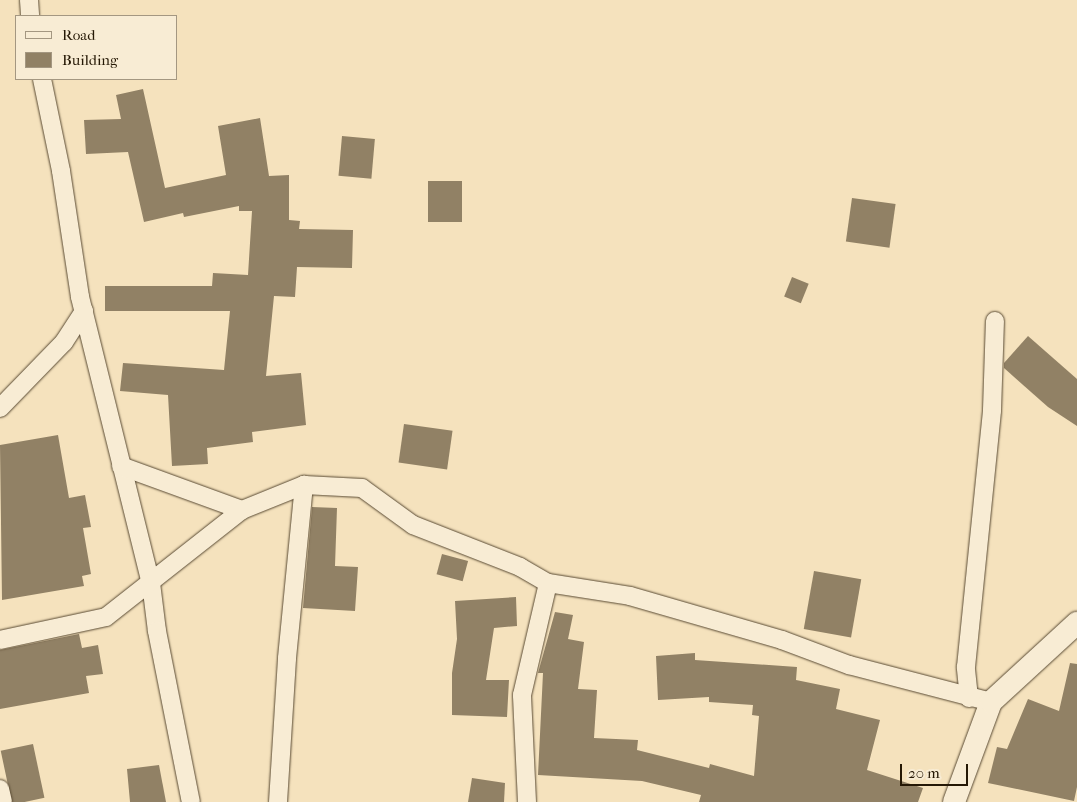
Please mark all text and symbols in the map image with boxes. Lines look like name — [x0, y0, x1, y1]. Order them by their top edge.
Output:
legend — [15, 15, 178, 80]
text: Road — [62, 26, 95, 44]
text: Building — [62, 51, 118, 69]
scale bar — [902, 754, 970, 786]
text: 20 m — [908, 764, 940, 782]

